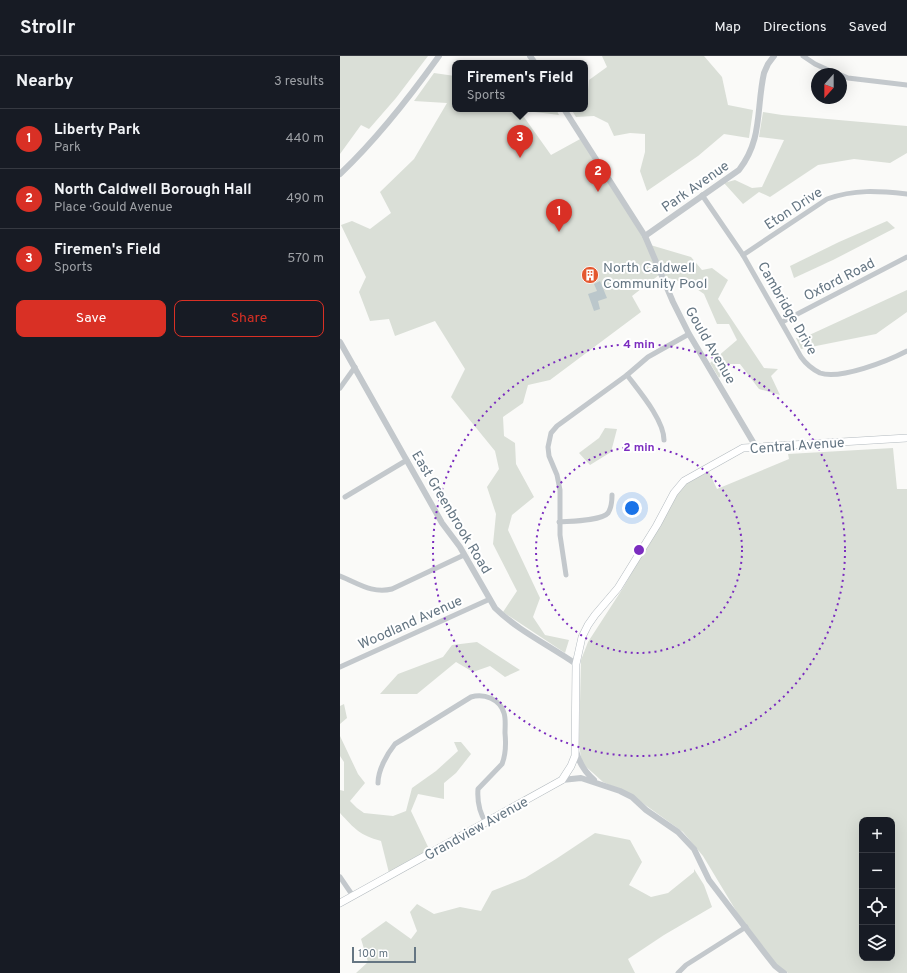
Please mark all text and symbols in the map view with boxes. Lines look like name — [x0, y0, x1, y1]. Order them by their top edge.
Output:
text: Strollr — [20, 16, 75, 40]
text: Map — [715, 19, 741, 36]
text: Directions — [763, 19, 827, 36]
text: Saved — [849, 19, 887, 36]
popup — [452, 60, 588, 112]
north arrow — [811, 68, 847, 104]
text: Firemen's Field — [467, 69, 573, 88]
text: Nearby — [16, 71, 73, 93]
text: 3 results — [274, 74, 324, 90]
text: Sports — [467, 88, 505, 104]
text: Liberty Park — [54, 121, 140, 140]
pin: 3 — [507, 125, 533, 158]
text: 1 — [26, 131, 32, 147]
text: 440 m — [285, 131, 324, 147]
text: Park — [54, 140, 81, 156]
street label: Park Avenue — [659, 158, 733, 217]
pin: 2 — [585, 159, 611, 192]
text: North Caldwell Borough Hall — [54, 181, 252, 200]
street label: Eton Drive — [762, 184, 826, 234]
text: 2 — [25, 191, 33, 207]
text: 490 m — [286, 191, 324, 207]
pin: 1 — [546, 199, 572, 232]
text: Place · Gould Avenue — [54, 200, 173, 216]
text: Firemen's Field — [54, 241, 161, 260]
text: 3 — [25, 251, 33, 267]
text: 570 m — [287, 251, 324, 267]
street label: Oxford Road — [801, 255, 878, 306]
street label: Cambridge Drive — [753, 259, 820, 358]
text: Sports — [54, 260, 93, 276]
place label: North Caldwell Community Pool — [603, 260, 707, 293]
building icon: North Caldwell Community Pool — [580, 265, 600, 285]
button: Save — [16, 300, 166, 337]
button: Share — [174, 300, 324, 337]
street label: Gould Avenue — [681, 304, 739, 387]
text: 4 min — [623, 337, 655, 353]
street label: Central Avenue — [749, 435, 845, 458]
text: 2 min — [623, 440, 655, 456]
street label: East Greenbrook Road — [407, 448, 494, 577]
your location — [622, 498, 642, 518]
centre of rings — [632, 543, 646, 557]
street label: Woodland Avenue — [356, 593, 465, 654]
street label: Grandview Avenue — [422, 794, 532, 865]
map controls — [859, 817, 895, 961]
button: + — [859, 817, 895, 853]
button: − — [859, 853, 895, 889]
button: locate — [859, 889, 895, 925]
button: layers — [859, 925, 895, 961]
scale bar — [352, 945, 416, 964]
text: 100 m — [358, 947, 388, 961]

